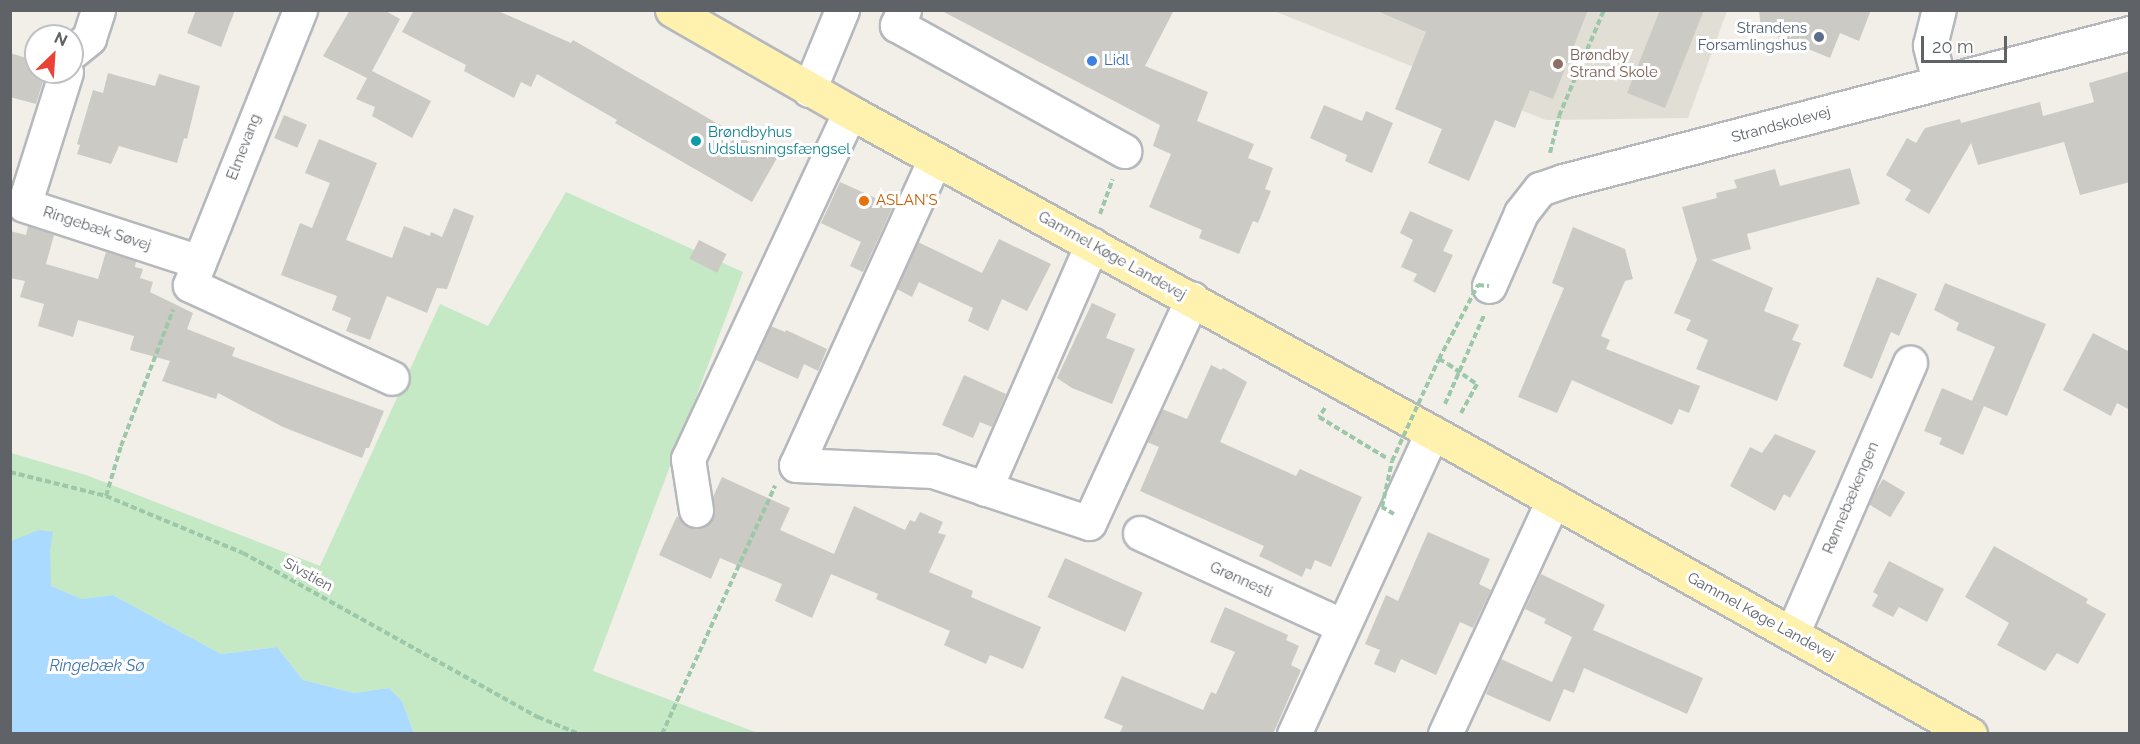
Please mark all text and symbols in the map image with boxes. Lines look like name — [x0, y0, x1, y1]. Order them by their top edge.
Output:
place label: Strandens Forsamlingshus — [1698, 19, 1807, 54]
north arrow — [24, 24, 84, 84]
scale bar — [1924, 24, 2010, 62]
text: N — [51, 28, 71, 50]
marker: Strandens Forsamlingshus — [1812, 30, 1826, 44]
text: 20 m — [1932, 36, 1974, 57]
place label: Brøndby Strand Skole — [1570, 46, 1658, 81]
place label: Lidl — [1104, 52, 1129, 70]
marker: Lidl — [1085, 54, 1099, 68]
marker: Brøndby Strand Skole — [1551, 57, 1565, 71]
street label: Strandskolevej — [1730, 103, 1832, 147]
street label: Elmevang — [223, 111, 265, 183]
place label: Brøndbyhus Udslusningsfængsel — [708, 123, 850, 158]
marker: Brøndbyhus Udslusningsfængsel — [689, 134, 703, 148]
place label: ASLAN'S — [876, 192, 938, 210]
marker: ASLAN'S — [857, 194, 871, 208]
street label: Ringebæk Søvej — [41, 203, 153, 255]
street label: Gammel Køge Landevej — [1035, 208, 1189, 304]
street label: Rønnebækengen — [1819, 439, 1883, 557]
street label: Sivstien — [280, 554, 336, 596]
street label: Grønnesti — [1207, 558, 1275, 602]
street label: Gammel Køge Landevej — [1684, 569, 1838, 665]
water label: Ringebæk Sø — [49, 656, 145, 676]

